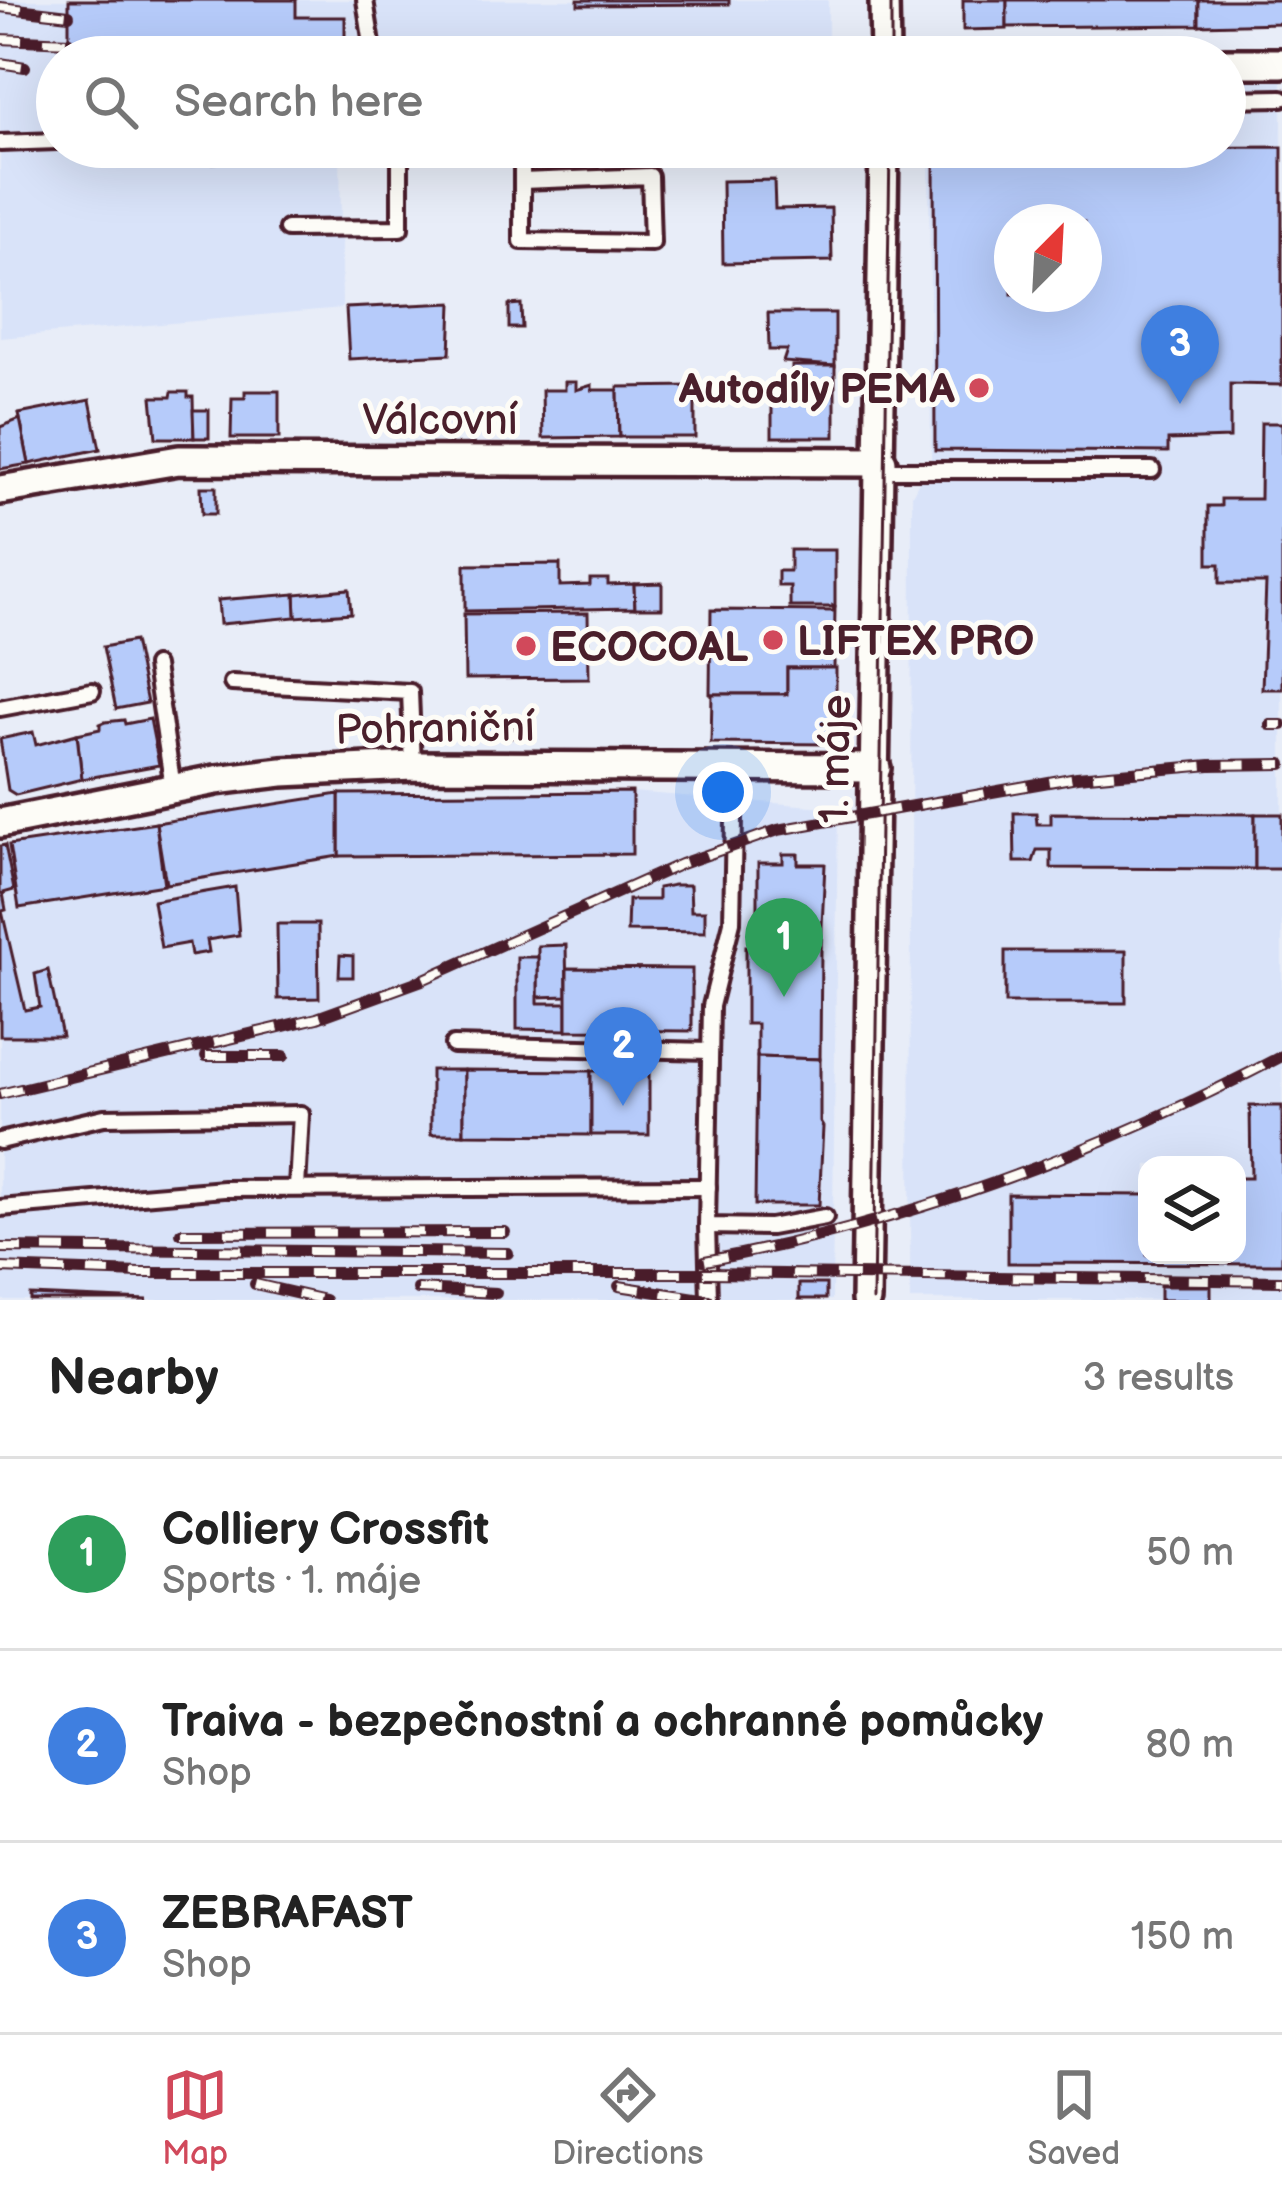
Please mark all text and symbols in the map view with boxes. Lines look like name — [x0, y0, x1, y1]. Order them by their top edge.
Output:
search box — [36, 36, 1246, 168]
icon: search — [78, 69, 144, 135]
text: Search here — [174, 75, 423, 130]
north arrow — [994, 204, 1102, 312]
pin: 3 — [1141, 305, 1219, 404]
place label: Autodíly PEMA — [678, 365, 955, 416]
marker: Autodíly PEMA — [966, 375, 992, 401]
street label: Válcovní — [362, 396, 519, 447]
place label: LIFTEX PRO — [797, 617, 1034, 668]
place label: ECOCOAL — [550, 623, 748, 674]
marker: LIFTEX PRO — [760, 627, 786, 653]
marker: ECOCOAL — [513, 633, 539, 659]
street label: 1. máje — [810, 694, 863, 824]
street label: Pohraniční — [335, 702, 536, 757]
your location — [693, 762, 753, 822]
pin: 1 — [745, 898, 823, 997]
pin: 2 — [584, 1007, 662, 1106]
map controls — [1138, 1156, 1246, 1264]
button: layers — [1138, 1156, 1246, 1264]
text: Nearby — [48, 1348, 219, 1409]
text: 3 results — [1082, 1355, 1234, 1402]
text: Colliery Crossfit — [162, 1503, 489, 1558]
text: 1 — [79, 1530, 95, 1577]
text: 50 m — [1146, 1530, 1234, 1577]
text: Sports · 1. máje — [162, 1558, 421, 1605]
text: Traiva - bezpečnostní a ochranné pomůcky — [162, 1695, 1043, 1750]
text: 2 — [75, 1722, 99, 1769]
text: 80 m — [1146, 1722, 1234, 1769]
text: Shop — [162, 1750, 252, 1797]
text: ZEBRAFAST — [162, 1887, 413, 1942]
text: 3 — [76, 1914, 98, 1961]
text: 150 m — [1131, 1914, 1234, 1961]
text: Shop — [162, 1942, 252, 1989]
tab: Map — [162, 2062, 228, 2174]
tab: Directions — [552, 2062, 704, 2174]
tab: Saved — [1027, 2062, 1120, 2174]

